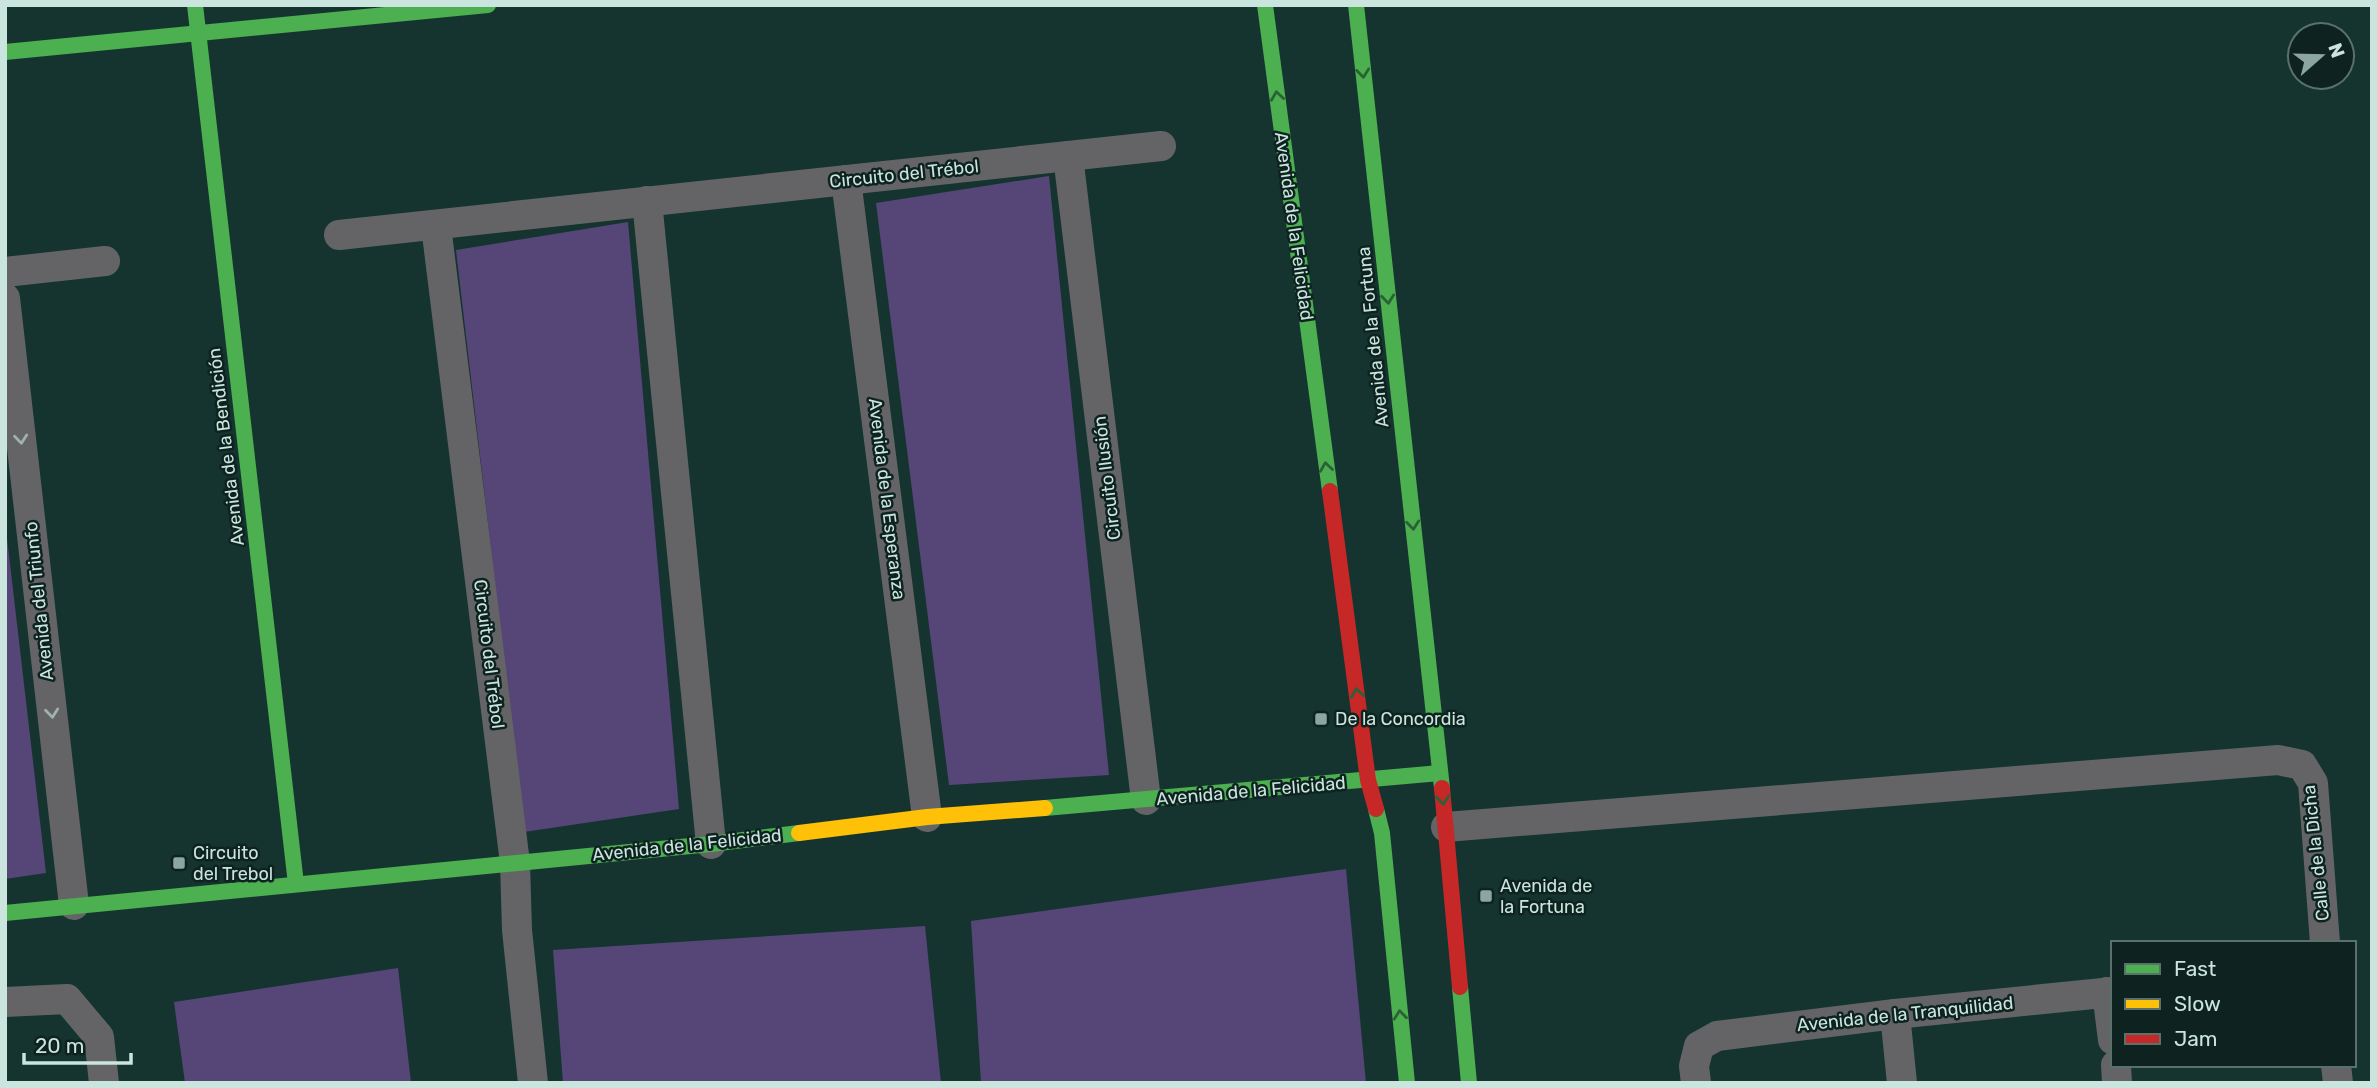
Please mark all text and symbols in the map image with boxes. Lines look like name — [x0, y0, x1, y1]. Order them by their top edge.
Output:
north arrow — [2286, 21, 2356, 91]
text: N — [2323, 40, 2350, 61]
one-way arrow — [1355, 68, 1370, 79]
one-way arrow — [1269, 90, 1284, 102]
street label: Avenida de la Felicidad — [1270, 130, 1318, 322]
street label: Circuito del Trébol — [828, 155, 980, 193]
street label: Avenida de la Fortuna — [1353, 246, 1393, 428]
one-way arrow — [1380, 294, 1395, 305]
street label: Avenida de la Bendición — [203, 347, 249, 547]
street label: Avenida de la Esperanza — [864, 397, 910, 601]
street label: Circuito Ilusión — [1088, 415, 1126, 541]
one-way arrow — [13, 433, 28, 444]
one-way arrow — [1319, 461, 1334, 473]
one-way arrow — [1405, 520, 1420, 531]
street label: Avenida del Triunfo — [20, 521, 58, 681]
street label: Circuito del Trébol — [469, 578, 509, 730]
one-way arrow — [1349, 687, 1364, 699]
one-way arrow — [44, 708, 59, 719]
place label: De la Concordia — [1335, 708, 1466, 730]
marker: De la Concordia — [1313, 711, 1329, 727]
street label: Avenida de la Felicidad — [1155, 772, 1347, 810]
street label: Calle de la Dicha — [2298, 784, 2334, 922]
one-way arrow — [1435, 795, 1450, 806]
street label: Avenida de la Felicidad — [591, 824, 783, 866]
place label: Circuito del Trebol — [193, 842, 273, 885]
marker: Circuito del Trebol — [171, 855, 187, 871]
place label: Avenida de la Fortuna — [1500, 875, 1592, 918]
marker: Avenida de la Fortuna — [1478, 888, 1494, 904]
legend — [2111, 941, 2356, 1067]
text: Fast — [2174, 956, 2216, 981]
text: Slow — [2174, 991, 2221, 1016]
street label: Avenida de la Tranquilidad — [1796, 992, 2014, 1036]
one-way arrow — [1393, 1009, 1408, 1021]
scale bar — [24, 1021, 131, 1066]
text: Jam — [2174, 1026, 2218, 1051]
text: 20 m — [35, 1033, 84, 1058]

